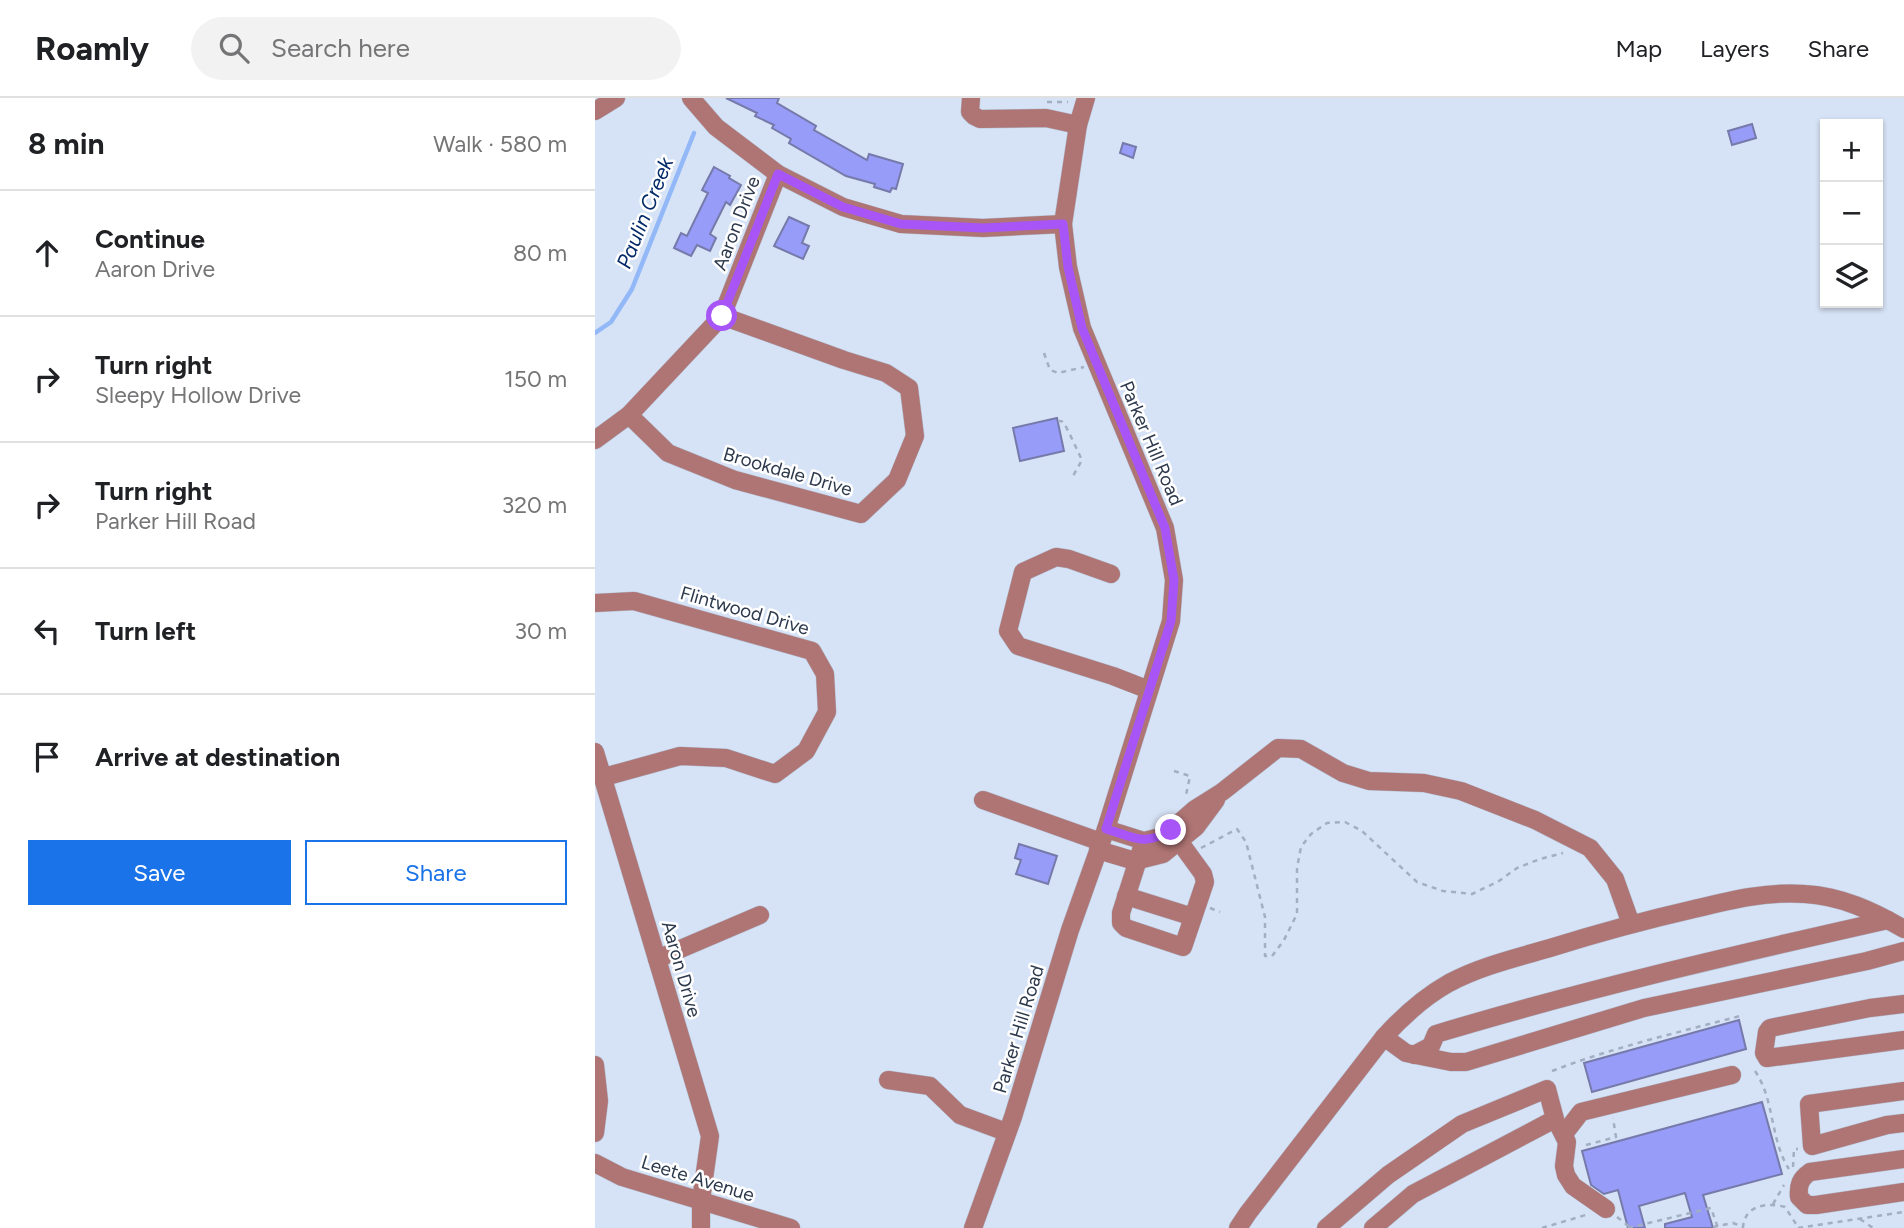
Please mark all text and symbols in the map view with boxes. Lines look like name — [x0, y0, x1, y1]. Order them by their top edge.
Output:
search box — [191, 17, 681, 80]
text: Roamly — [35, 29, 149, 68]
icon: search — [215, 29, 253, 67]
text: Search here — [271, 32, 410, 64]
text: Map — [1615, 34, 1662, 63]
text: Layers — [1700, 34, 1769, 63]
text: Share — [1807, 34, 1869, 63]
map controls — [1820, 119, 1883, 308]
button: + — [1820, 119, 1883, 182]
text: 8 min — [28, 125, 105, 162]
text: Walk · 580 m — [433, 130, 567, 158]
water label: Paulin Creek — [611, 153, 679, 272]
street label: Aaron Drive — [708, 173, 765, 274]
button: − — [1820, 182, 1883, 245]
text: Continue — [95, 223, 205, 255]
icon: ahead — [28, 234, 66, 272]
text: 80 m — [513, 239, 567, 267]
button: layers — [1820, 245, 1883, 308]
text: Aaron Drive — [95, 255, 215, 283]
route start — [706, 300, 737, 331]
text: Turn right — [95, 349, 212, 381]
icon: right — [28, 360, 66, 398]
text: 150 m — [504, 365, 567, 393]
street label: Parker Hill Road — [1115, 378, 1188, 509]
text: Sleepy Hollow Drive — [95, 381, 301, 409]
street label: Brookdale Drive — [721, 442, 855, 501]
text: Turn right — [95, 475, 212, 507]
icon: right — [28, 486, 66, 524]
text: 320 m — [502, 491, 567, 519]
text: Parker Hill Road — [95, 507, 256, 535]
street label: Flintwood Drive — [678, 581, 812, 640]
icon: left — [28, 612, 66, 650]
text: Turn left — [95, 615, 196, 647]
text: 30 m — [514, 617, 567, 645]
icon: arrive — [28, 738, 66, 776]
text: Arrive at destination — [95, 741, 340, 773]
route end — [1155, 814, 1186, 845]
button: Save — [28, 840, 291, 905]
button: Share — [305, 840, 567, 905]
street label: Aaron Drive — [657, 918, 706, 1020]
street label: Parker Hill Road — [988, 962, 1049, 1096]
street label: Leete Avenue — [639, 1150, 757, 1207]

